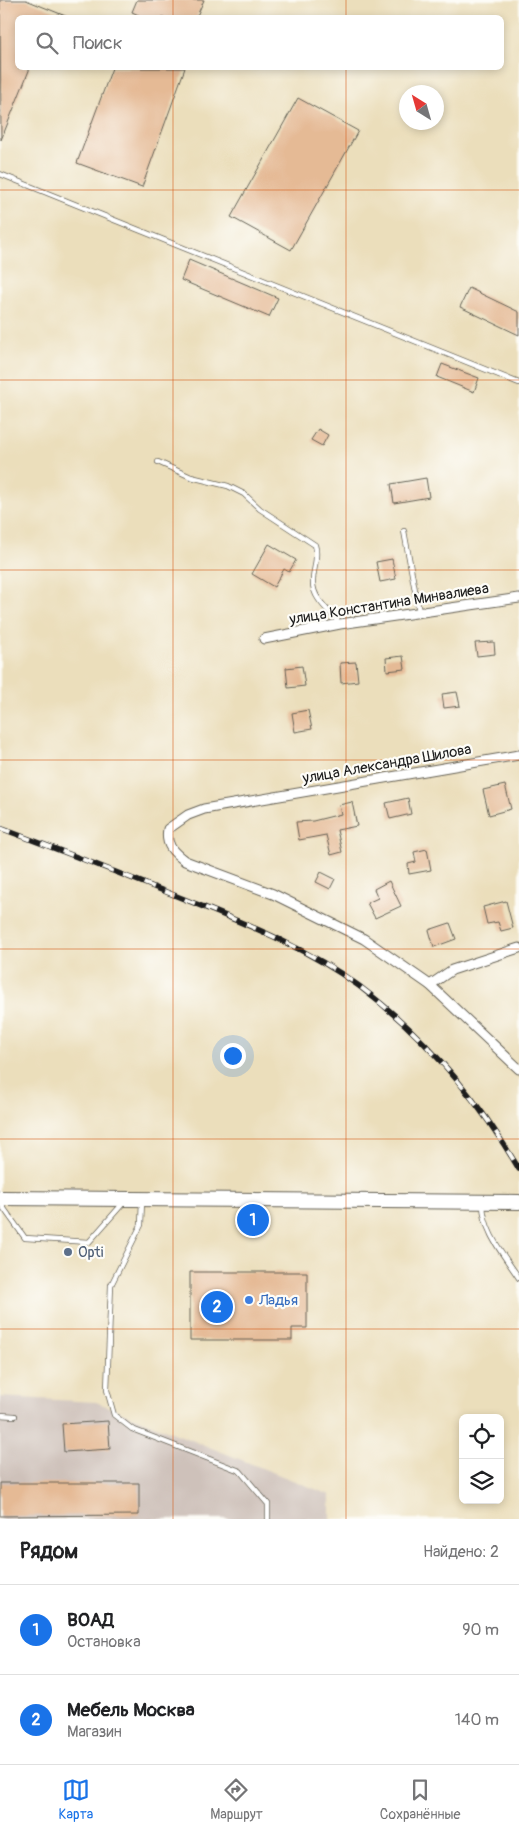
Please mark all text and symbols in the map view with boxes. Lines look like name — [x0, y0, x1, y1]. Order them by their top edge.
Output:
search box — [15, 15, 504, 70]
icon: search — [33, 29, 61, 57]
text: Поиск — [73, 31, 123, 55]
north arrow — [399, 85, 444, 130]
street label: улица Константина Минвалиева — [287, 579, 490, 629]
street label: улица Александра Шилова — [300, 740, 473, 788]
your location — [220, 1043, 246, 1069]
pin: 1 — [237, 1201, 269, 1239]
place label: Opti — [78, 1243, 104, 1262]
marker: Opti — [62, 1246, 74, 1258]
pin: 2 — [201, 1288, 233, 1326]
place label: Ладья — [258, 1291, 298, 1310]
marker: Ладья — [243, 1294, 255, 1306]
map controls — [459, 1414, 504, 1504]
button: locate — [459, 1414, 504, 1459]
button: layers — [459, 1459, 504, 1504]
text: Рядом — [20, 1538, 78, 1565]
text: Найдено: 2 — [423, 1542, 499, 1562]
text: ВОАД — [67, 1608, 114, 1632]
text: 1 — [33, 1620, 39, 1640]
text: 90 m — [462, 1620, 499, 1640]
text: Остановка — [67, 1632, 141, 1652]
text: Мебель Москва — [67, 1698, 195, 1722]
text: 2 — [32, 1710, 40, 1730]
text: 140 m — [455, 1710, 499, 1730]
text: Магазин — [67, 1722, 122, 1742]
tab: Карта — [58, 1776, 93, 1823]
tab: Маршрут — [210, 1776, 263, 1823]
tab: Сохранённые — [380, 1776, 461, 1823]

